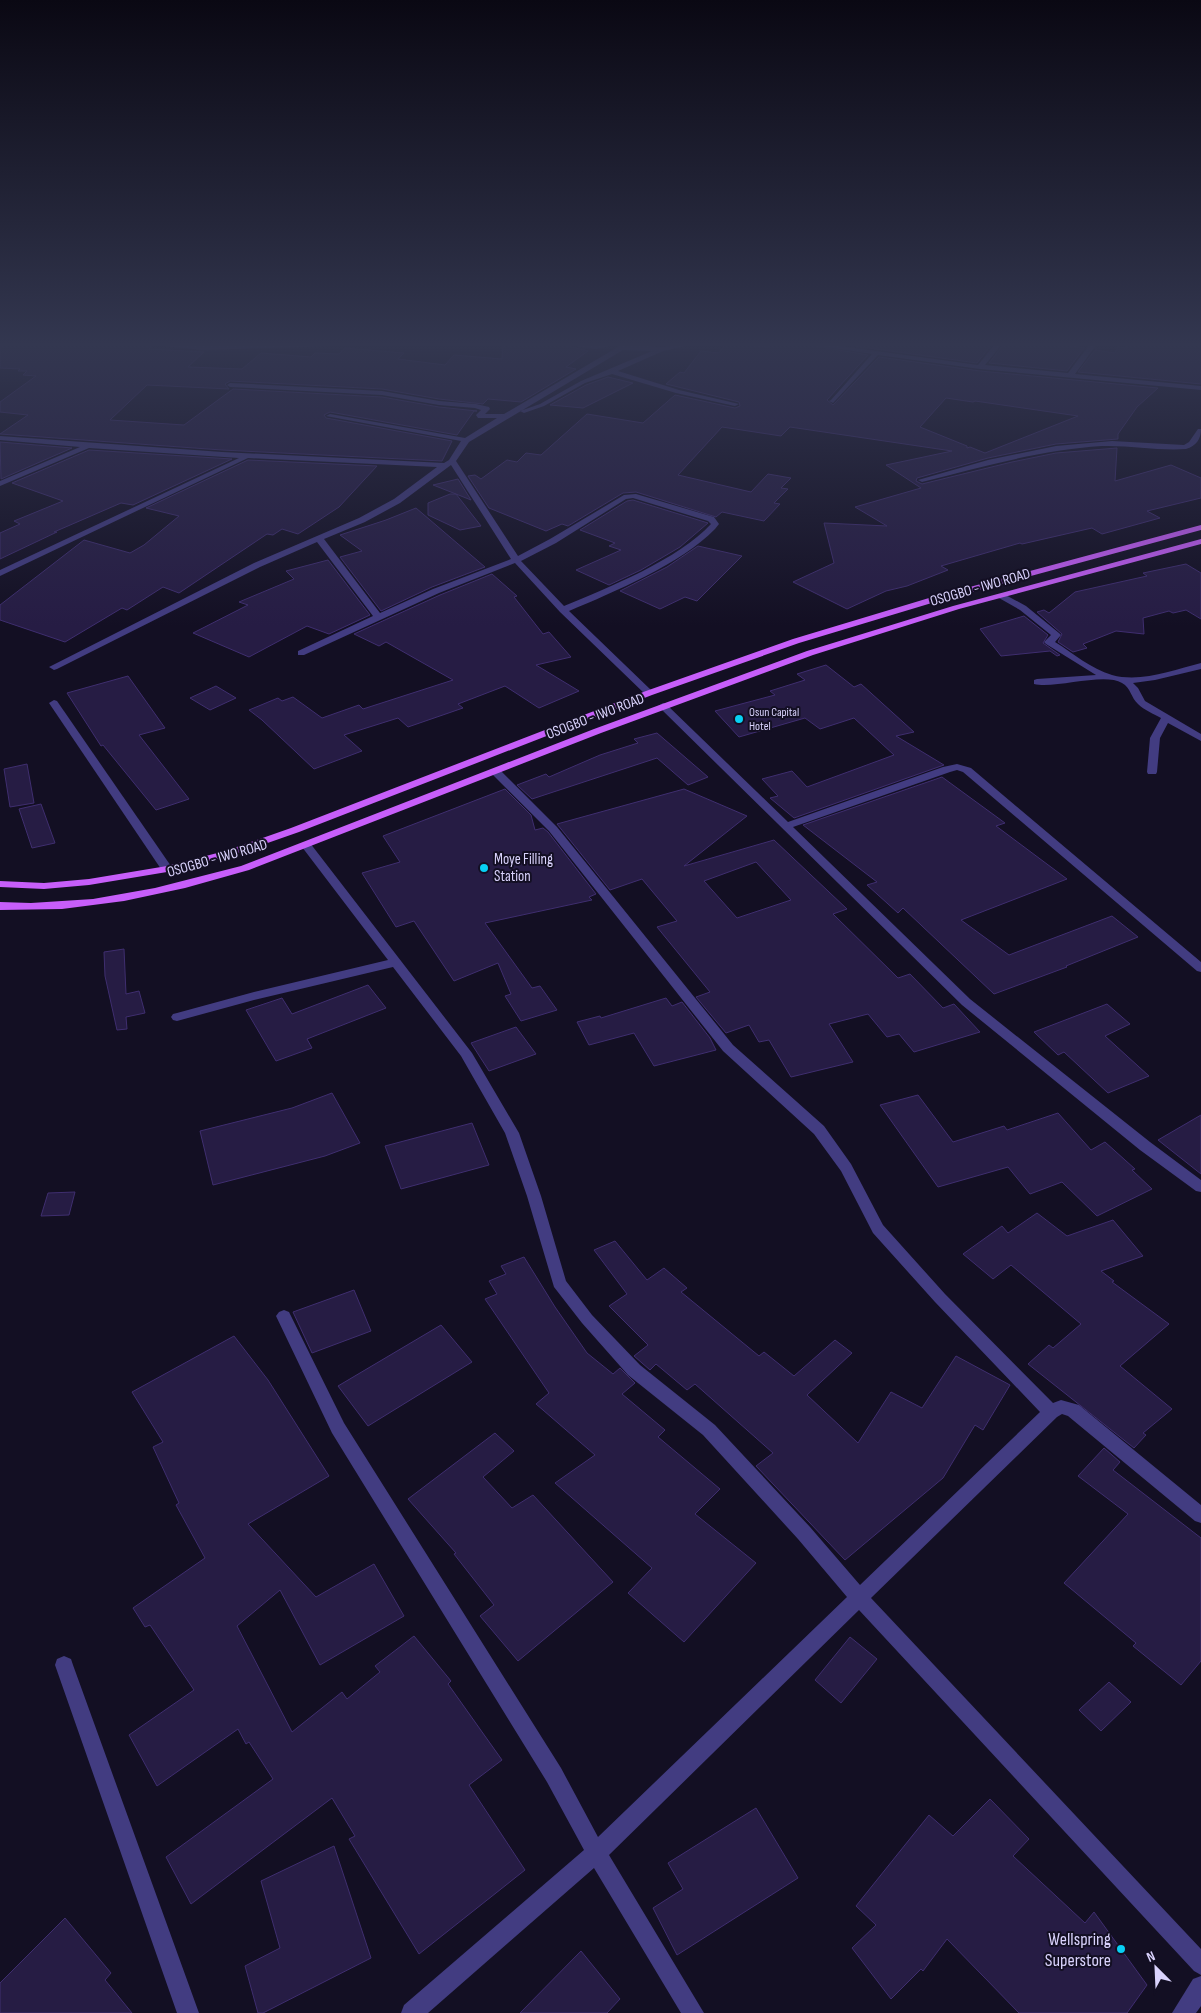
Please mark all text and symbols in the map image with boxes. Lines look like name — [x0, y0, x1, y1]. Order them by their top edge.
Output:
street label: OSOGBO - IWO ROAD — [928, 564, 1032, 611]
street label: OSOGBO - IWO ROAD — [543, 689, 647, 744]
place label: Osun Capital Hotel — [749, 705, 799, 734]
marker: Osun Capital Hotel — [733, 713, 745, 725]
street label: OSOGBO - IWO ROAD — [165, 835, 269, 882]
place label: Moye Filling Station — [494, 850, 553, 886]
marker: Moye Filling Station — [478, 862, 490, 874]
place label: Wellspring Superstore — [1045, 1929, 1111, 1971]
marker: Wellspring Superstore — [1115, 1943, 1127, 1955]
north arrow — [1131, 1943, 1181, 1993]
text: N — [1144, 1947, 1158, 1966]

